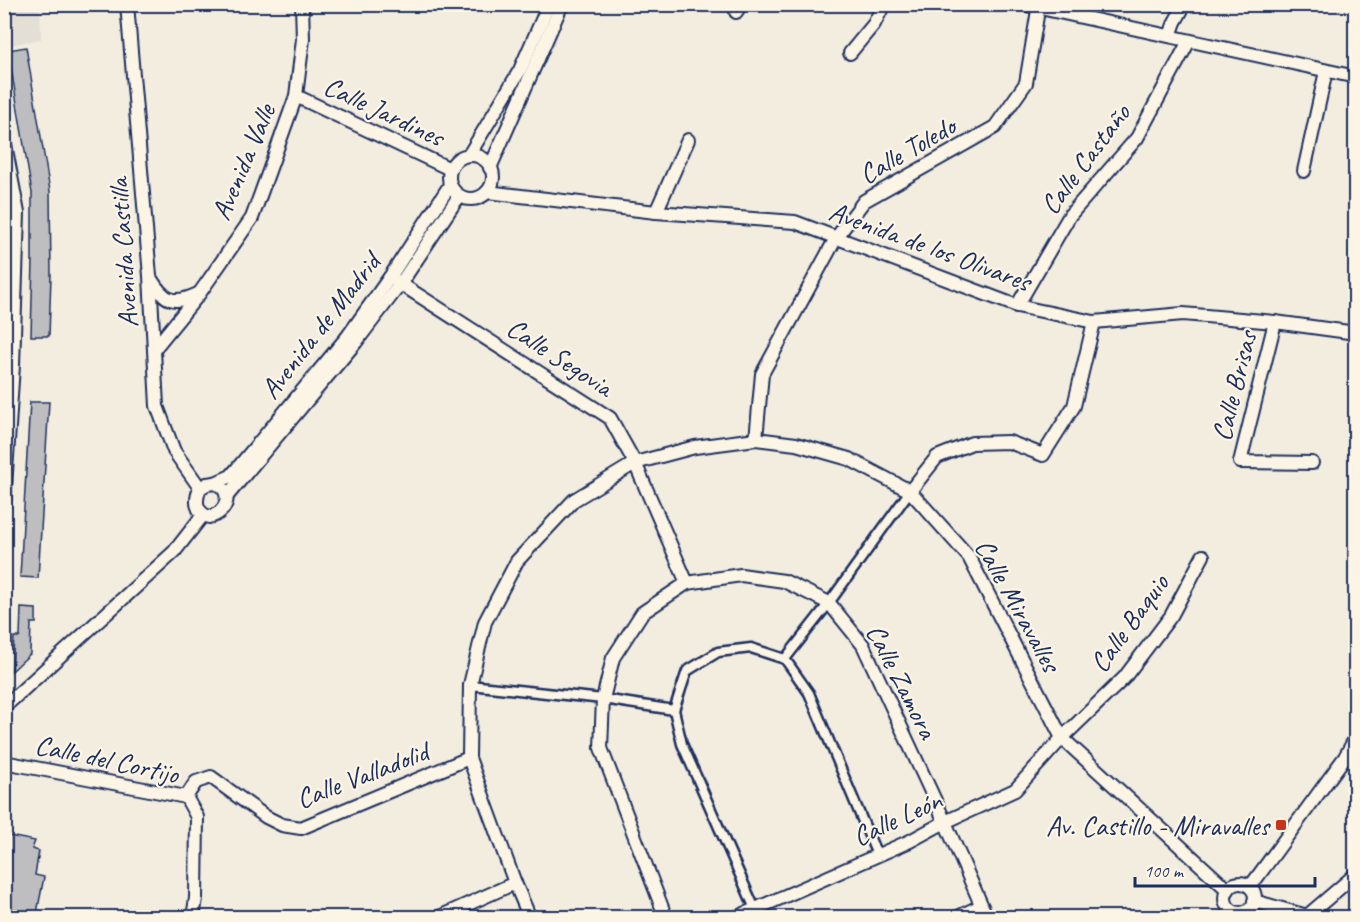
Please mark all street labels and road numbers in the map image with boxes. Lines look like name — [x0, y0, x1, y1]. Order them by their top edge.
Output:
street label: Calle Jardines — [318, 68, 452, 155]
street label: Calle Castaño — [1032, 95, 1139, 221]
street label: Avenida Valle — [203, 97, 284, 225]
street label: Calle Toledo — [852, 107, 964, 192]
street label: Avenida Castilla — [100, 175, 146, 329]
street label: Avenida de los Olivares — [824, 193, 1038, 300]
street label: Avenida de Madrid — [252, 243, 390, 406]
street label: Calle Segovia — [500, 310, 622, 406]
street label: Calle Brisas — [1203, 325, 1265, 444]
street label: Calle Miravalles — [967, 532, 1070, 680]
street label: Calle Baquio — [1082, 565, 1178, 679]
street label: Calle Zamora — [858, 618, 946, 746]
street label: Calle del Cortijo — [32, 727, 184, 792]
street label: Calle Valladolid — [291, 732, 437, 816]
street label: Calle León — [847, 782, 948, 854]

